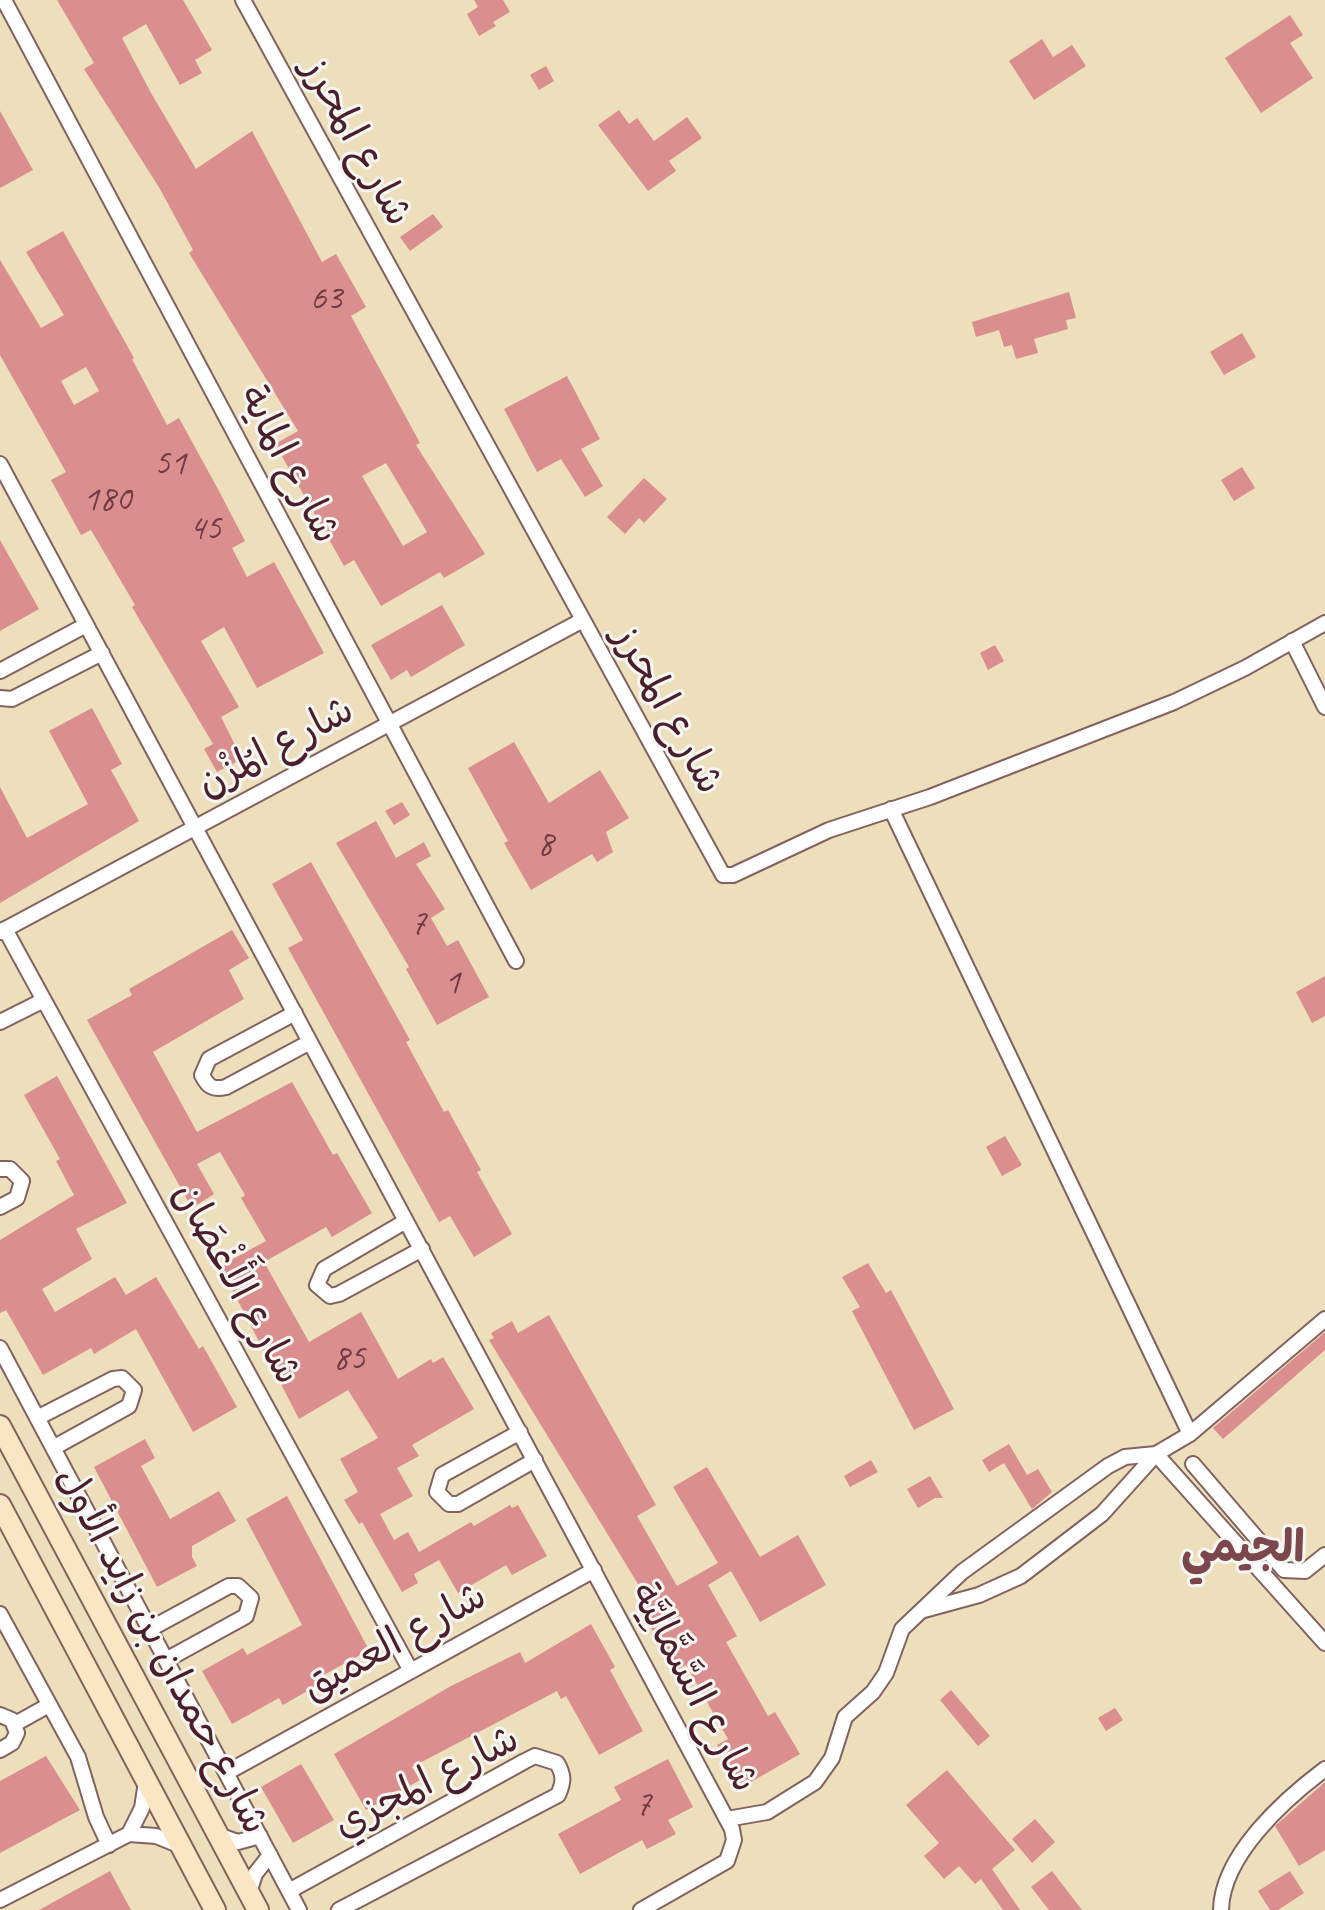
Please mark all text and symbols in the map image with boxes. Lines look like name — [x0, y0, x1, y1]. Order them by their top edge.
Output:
street label: شارع المحرز — [290, 49, 422, 235]
house number: 63 — [310, 278, 342, 322]
street label: شارع الماية — [226, 378, 350, 552]
house number: 51 — [154, 443, 186, 487]
house number: 180 — [83, 479, 131, 523]
house number: 45 — [189, 508, 221, 552]
street label: شارع المحرز — [601, 617, 733, 803]
street label: شارع المُزْن — [190, 687, 362, 809]
house number: 8 — [537, 824, 553, 868]
house number: 7 — [410, 903, 426, 947]
house number: 1 — [444, 962, 460, 1006]
street label: شارع الأَغْصَان — [161, 1175, 311, 1393]
house number: 85 — [333, 1338, 365, 1382]
street label: شارع حمدان بن زايد الأول — [44, 1459, 278, 1843]
district label: الجيمي — [1181, 1523, 1305, 1575]
street label: شارع العميق — [295, 1573, 495, 1713]
street label: شارع السَّمَّالِيَّة — [618, 1575, 768, 1801]
street label: شارع المجزي — [326, 1716, 528, 1850]
house number: 7 — [635, 1784, 651, 1828]

